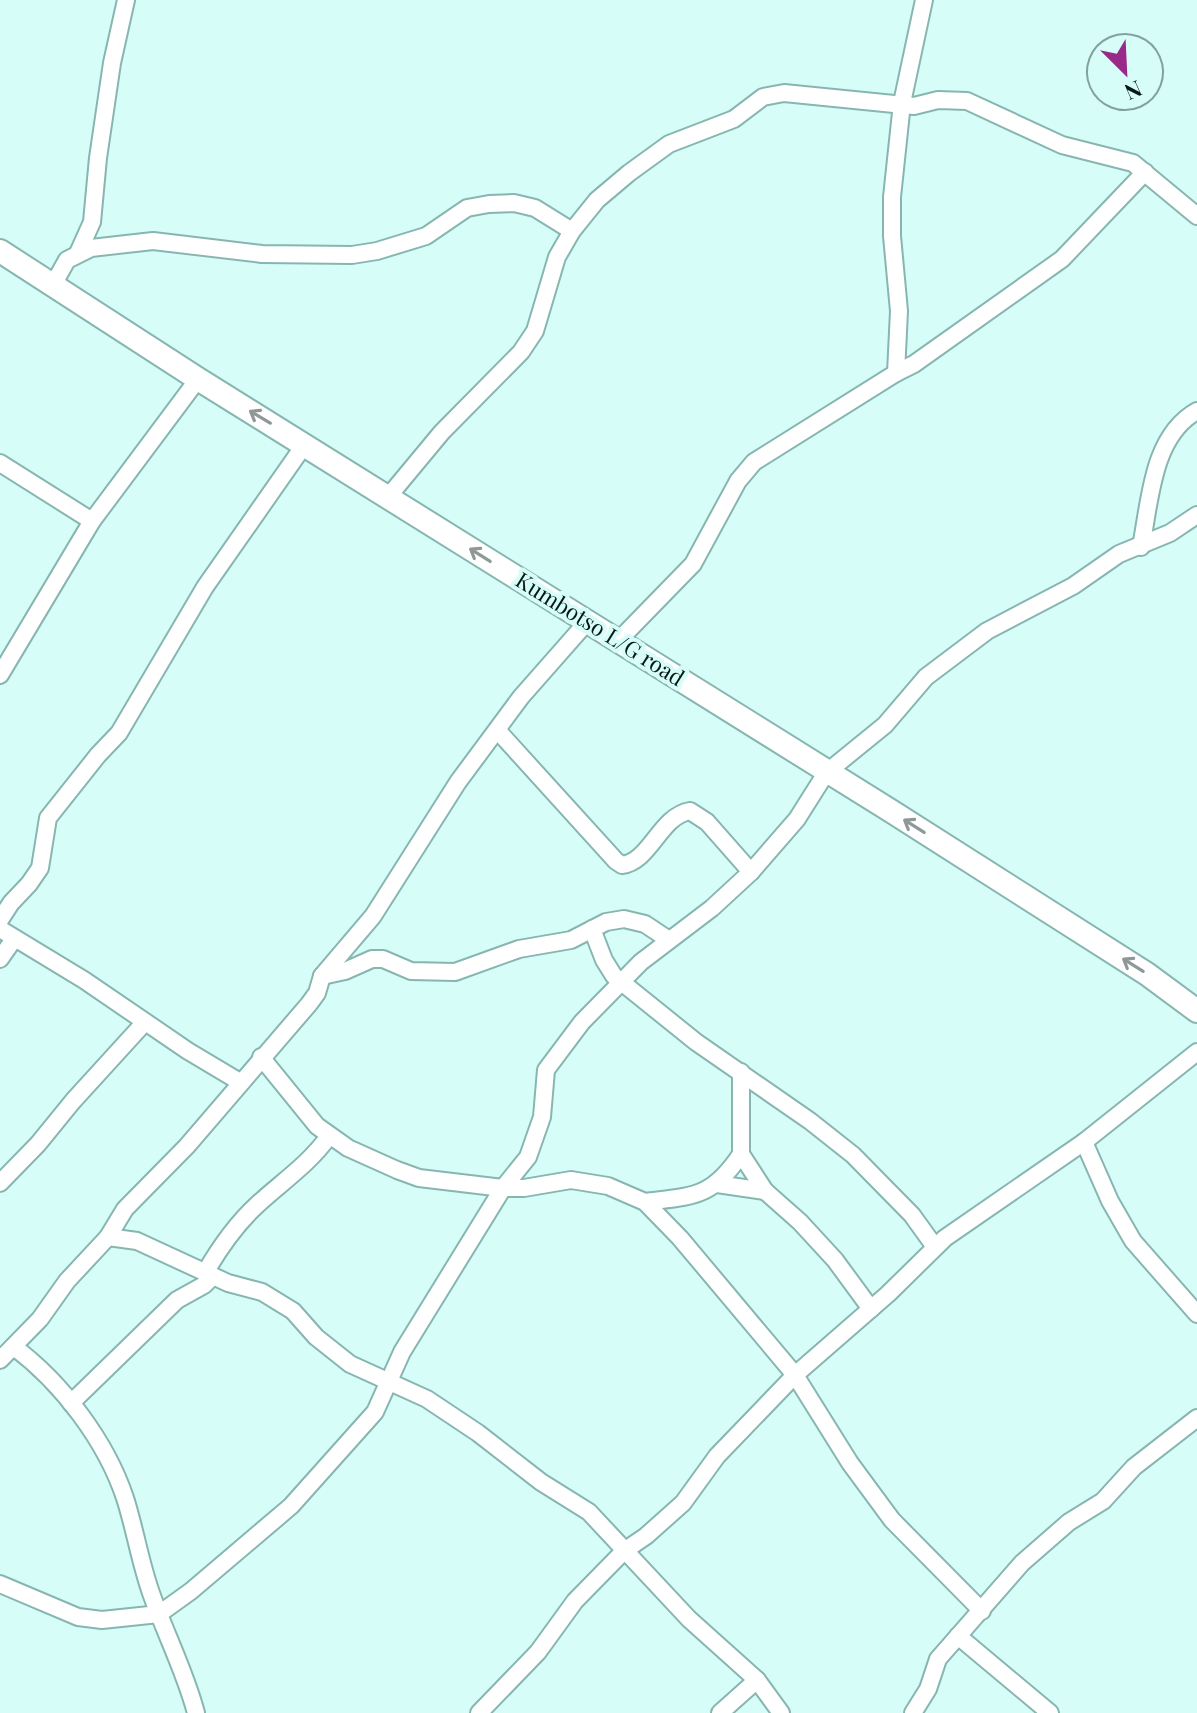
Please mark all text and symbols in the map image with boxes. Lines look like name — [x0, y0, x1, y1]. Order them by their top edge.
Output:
north arrow — [1085, 32, 1165, 112]
text: N — [1120, 74, 1147, 108]
one-way arrow — [249, 408, 272, 424]
one-way arrow — [469, 546, 492, 562]
street label: Kumbotso L/G road — [511, 564, 691, 692]
one-way arrow — [903, 818, 926, 834]
one-way arrow — [1123, 957, 1145, 974]

